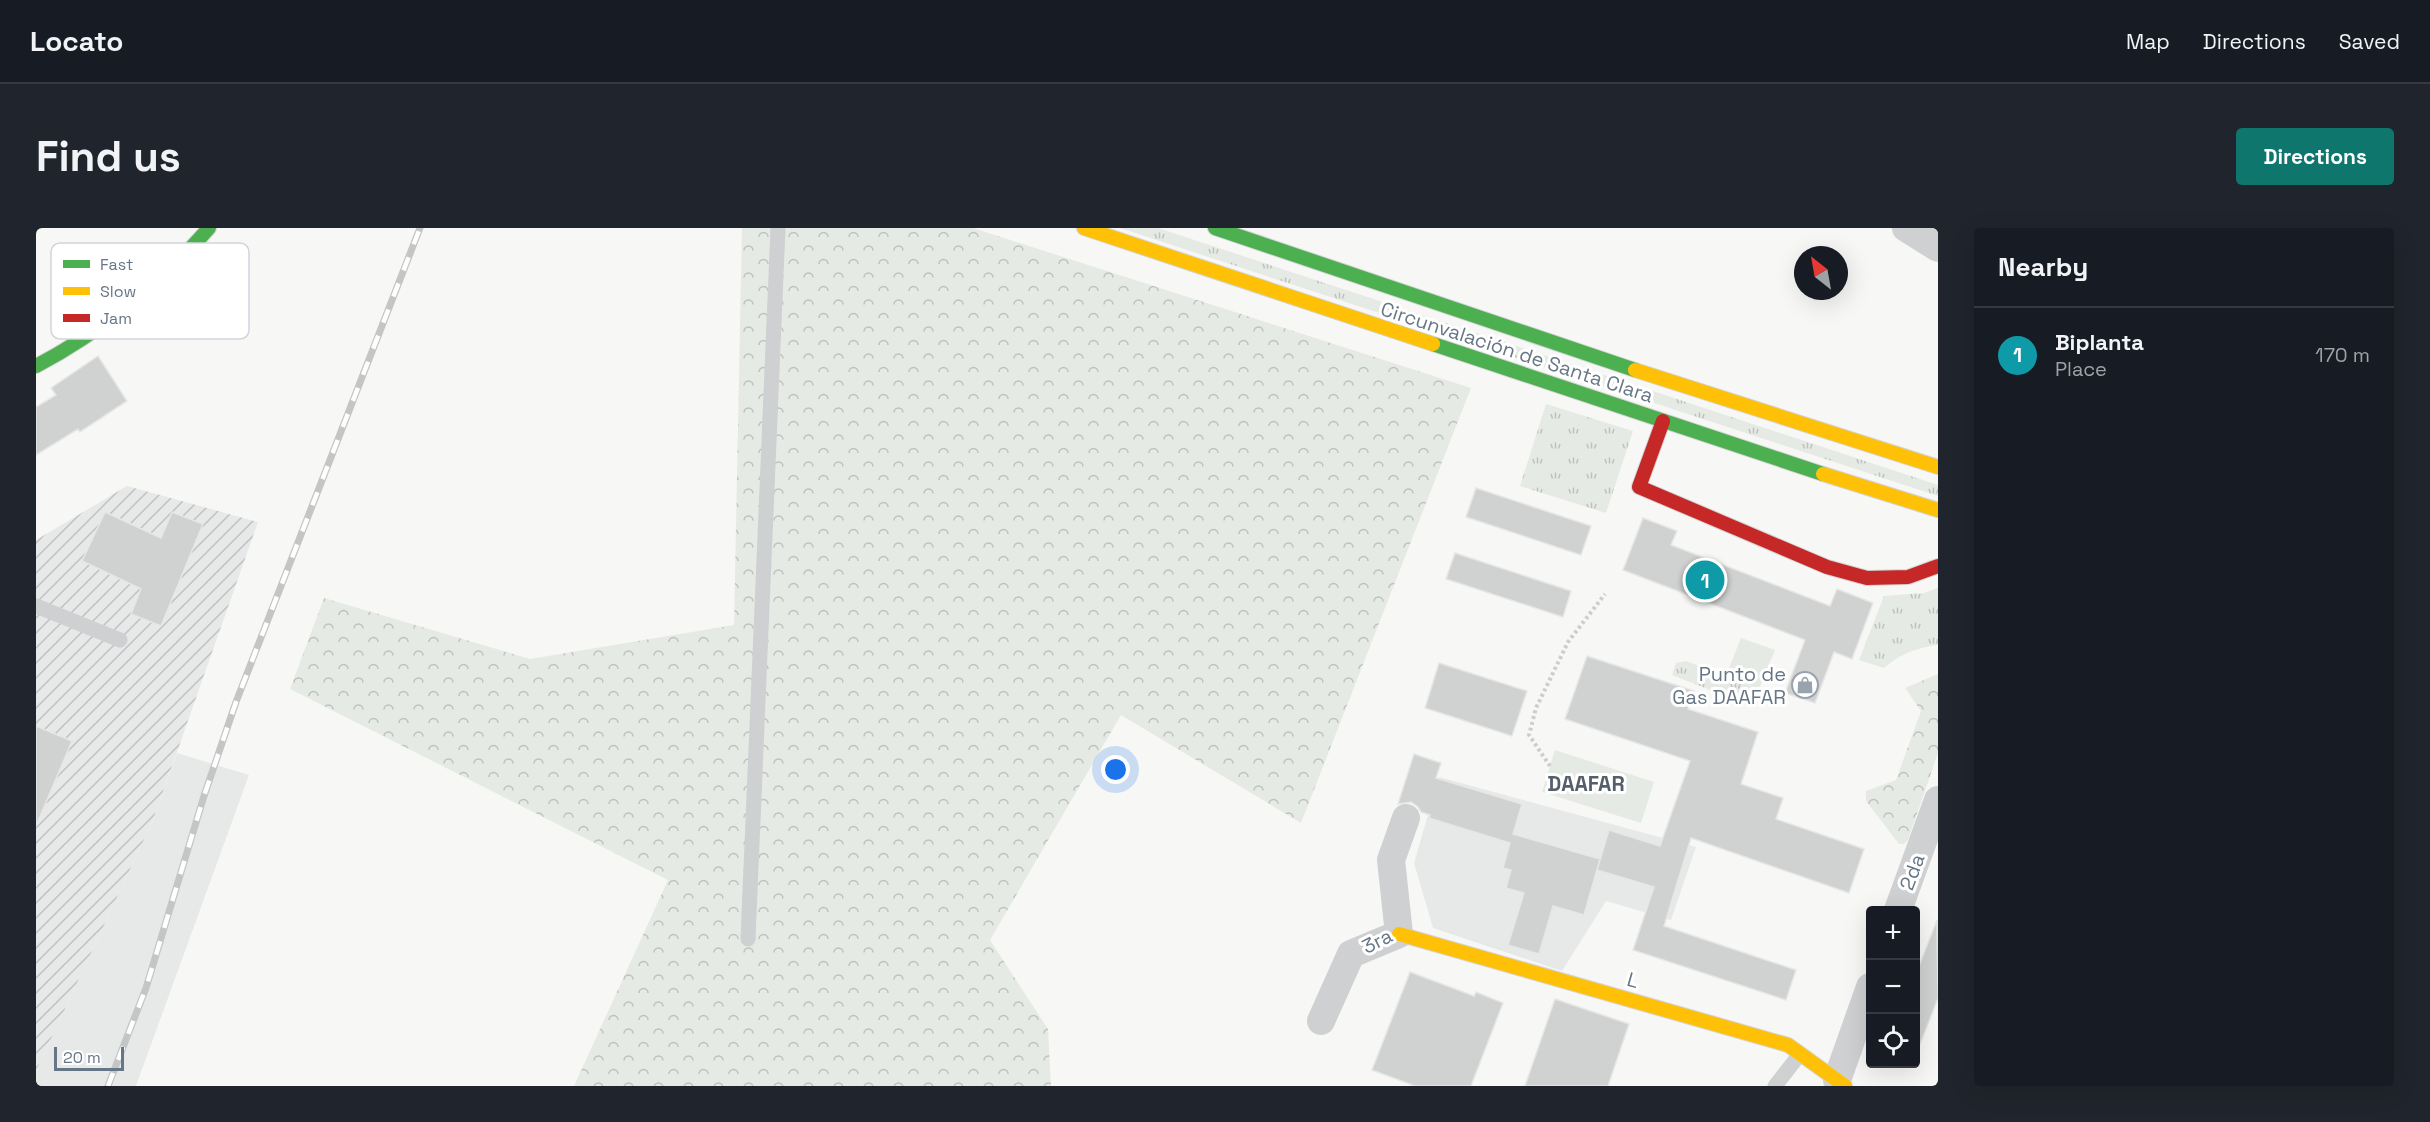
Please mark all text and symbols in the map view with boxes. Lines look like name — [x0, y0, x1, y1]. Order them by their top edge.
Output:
text: Locato — [30, 23, 123, 59]
text: Map — [2126, 28, 2170, 55]
text: Directions — [2203, 28, 2306, 55]
text: Saved — [2339, 28, 2400, 55]
button: Directions — [2236, 128, 2394, 185]
text: Find us — [36, 130, 181, 183]
legend — [51, 243, 249, 339]
north arrow — [1794, 246, 1848, 300]
text: Nearby — [1998, 250, 2088, 284]
text: Fast — [100, 254, 133, 275]
text: Slow — [100, 281, 136, 302]
street label: Circunvalación de Santa Clara — [1377, 296, 1657, 408]
text: Jam — [100, 308, 132, 329]
text: Biplanta — [2055, 328, 2144, 356]
text: 1 — [2013, 342, 2022, 368]
text: 170 m — [2315, 342, 2370, 368]
text: Place — [2055, 356, 2107, 382]
pin: 1 — [1686, 558, 1724, 602]
place label: Punto de Gas DAAFAR — [1672, 661, 1786, 710]
shop icon: Punto de Gas DAAFAR — [1790, 670, 1820, 700]
your location — [1101, 755, 1130, 784]
district label: DAAFAR — [1547, 770, 1625, 797]
street label: 2da — [1894, 850, 1930, 894]
map controls — [1866, 906, 1920, 1068]
button: + — [1866, 906, 1920, 960]
street label: 3ra — [1357, 922, 1397, 960]
button: − — [1866, 960, 1920, 1014]
street label: L — [1624, 966, 1642, 994]
button: locate — [1866, 1014, 1920, 1068]
scale bar — [54, 1044, 124, 1072]
text: 20 m — [63, 1047, 101, 1068]

